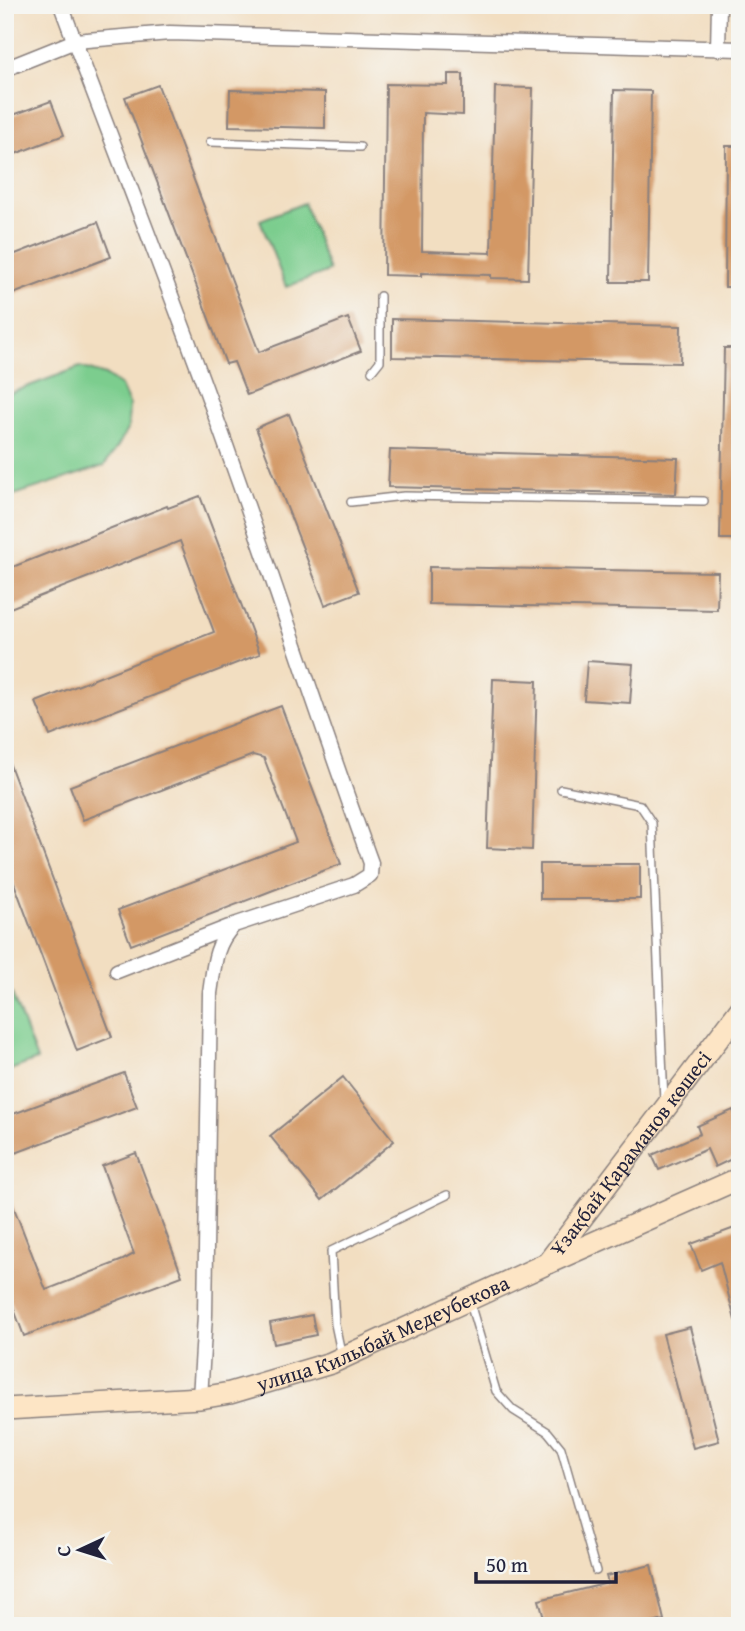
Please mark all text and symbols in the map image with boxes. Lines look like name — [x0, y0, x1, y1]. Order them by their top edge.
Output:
street label: Ұзақбай Қараманов көшесі — [542, 1044, 719, 1263]
street label: улица Килыбай Медеубекова — [252, 1267, 514, 1400]
north arrow — [46, 1516, 116, 1586]
scale bar — [476, 1540, 616, 1584]
text: С — [49, 1545, 77, 1558]
text: 50 m — [486, 1549, 528, 1580]

